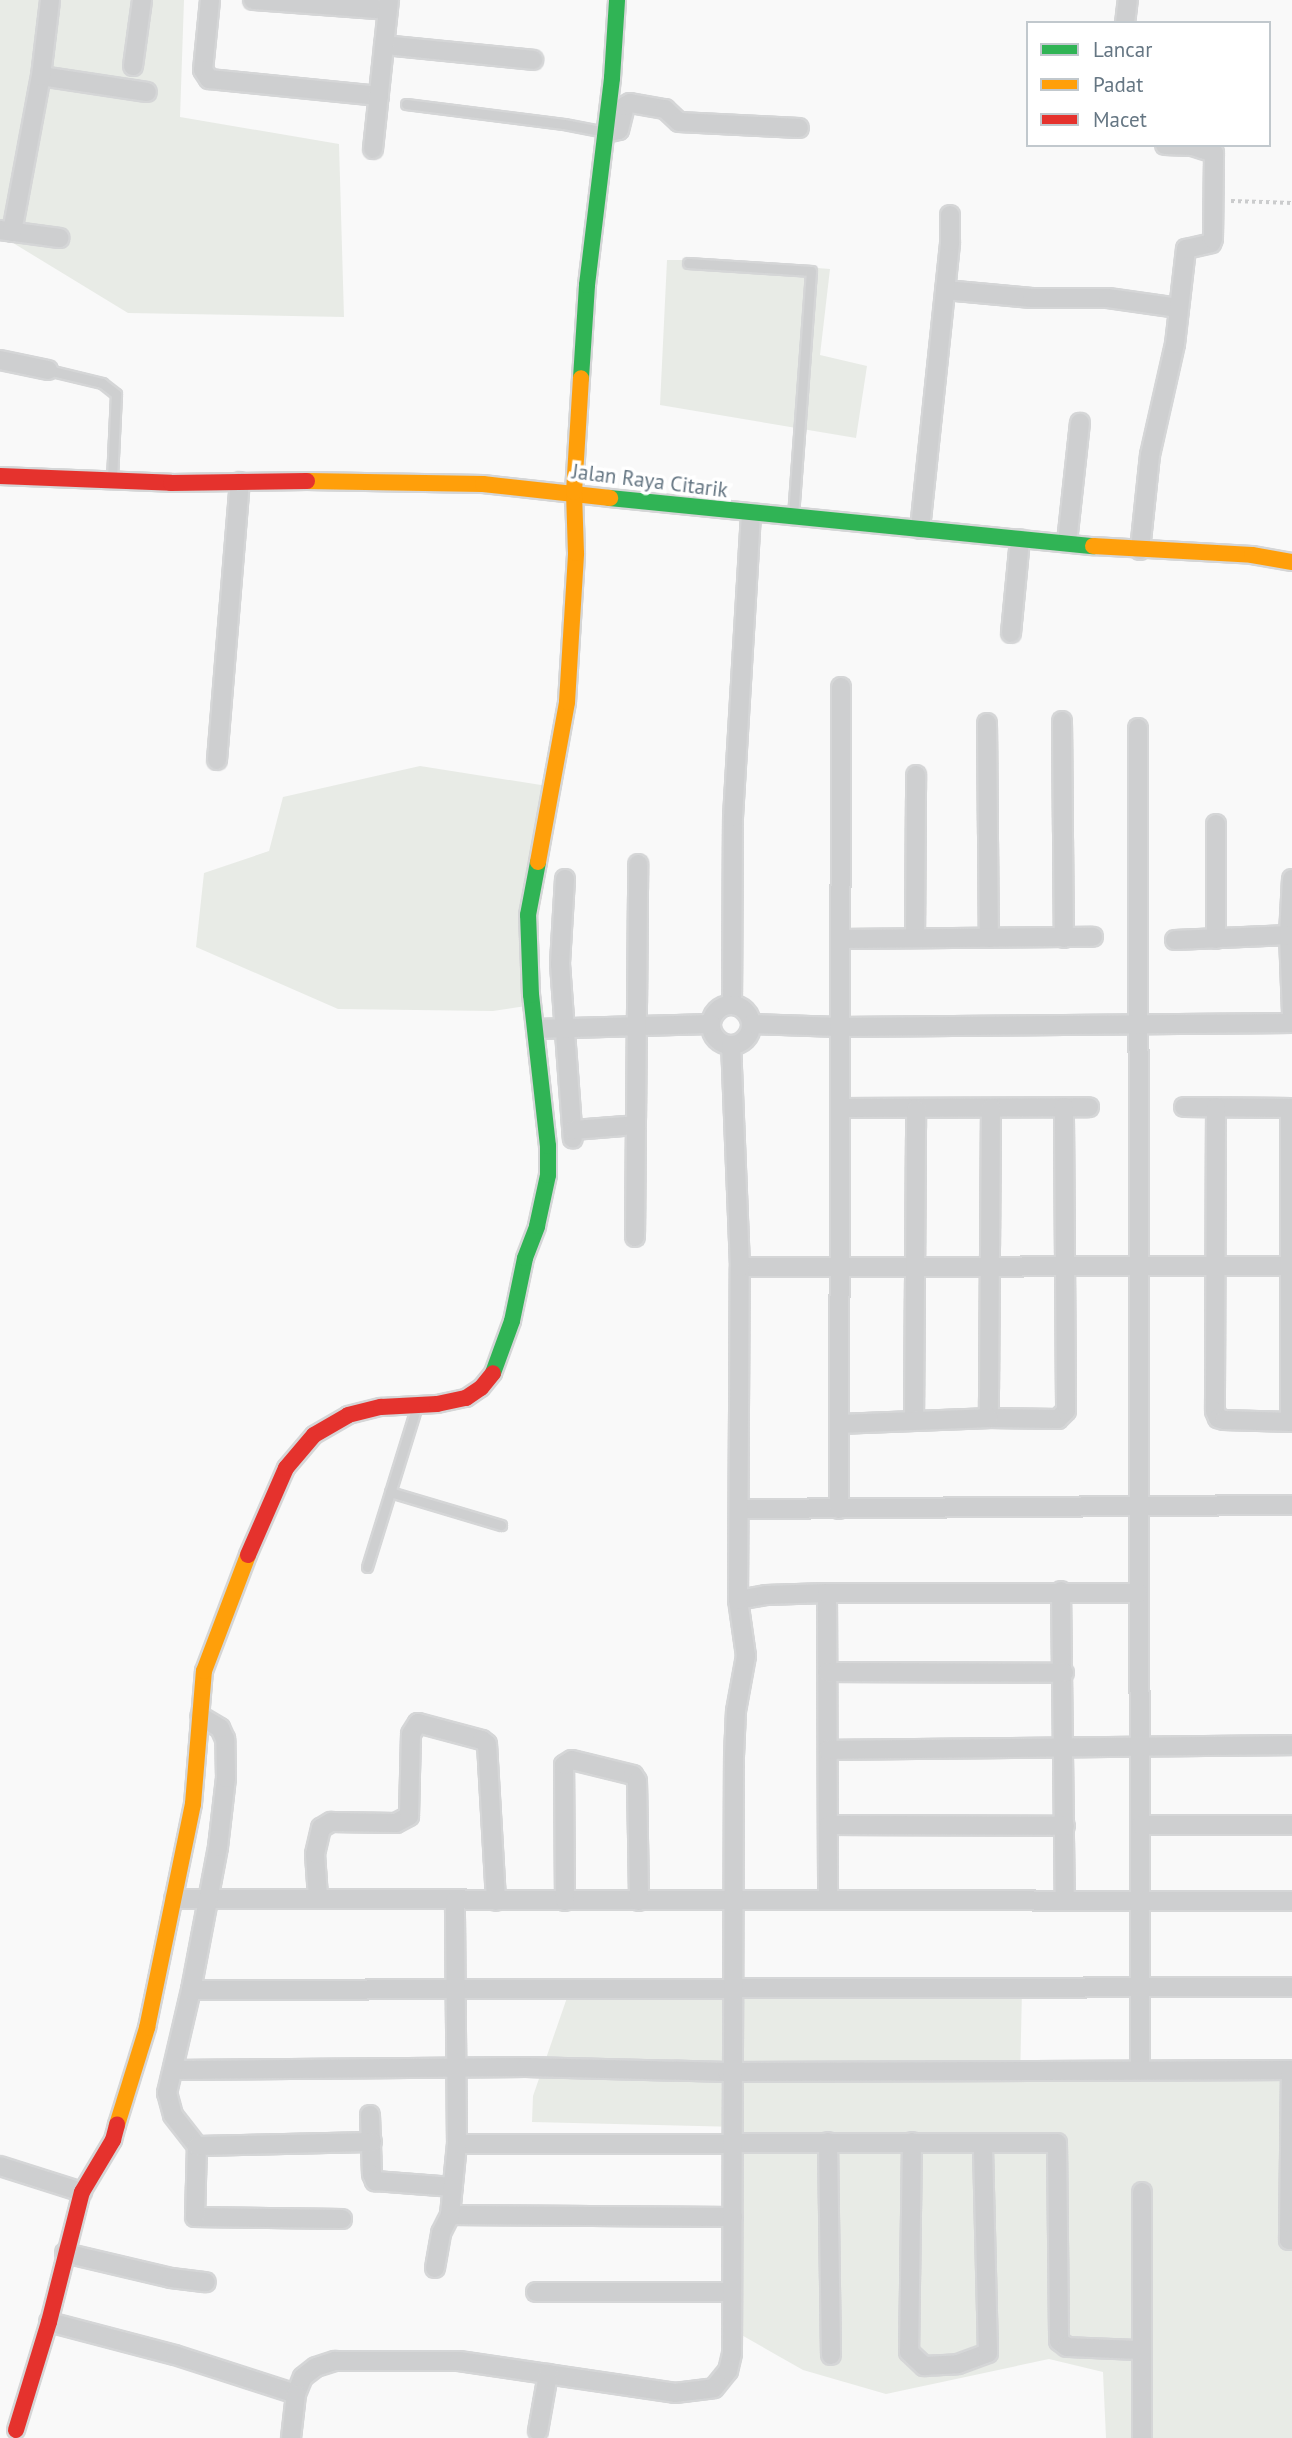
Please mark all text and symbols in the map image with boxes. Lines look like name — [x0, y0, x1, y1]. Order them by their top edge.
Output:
legend — [1026, 21, 1271, 147]
text: Lancar — [1093, 36, 1152, 63]
text: Padat — [1093, 71, 1143, 98]
text: Macet — [1093, 106, 1147, 133]
street label: Jalan Raya Citarik — [571, 459, 729, 503]

